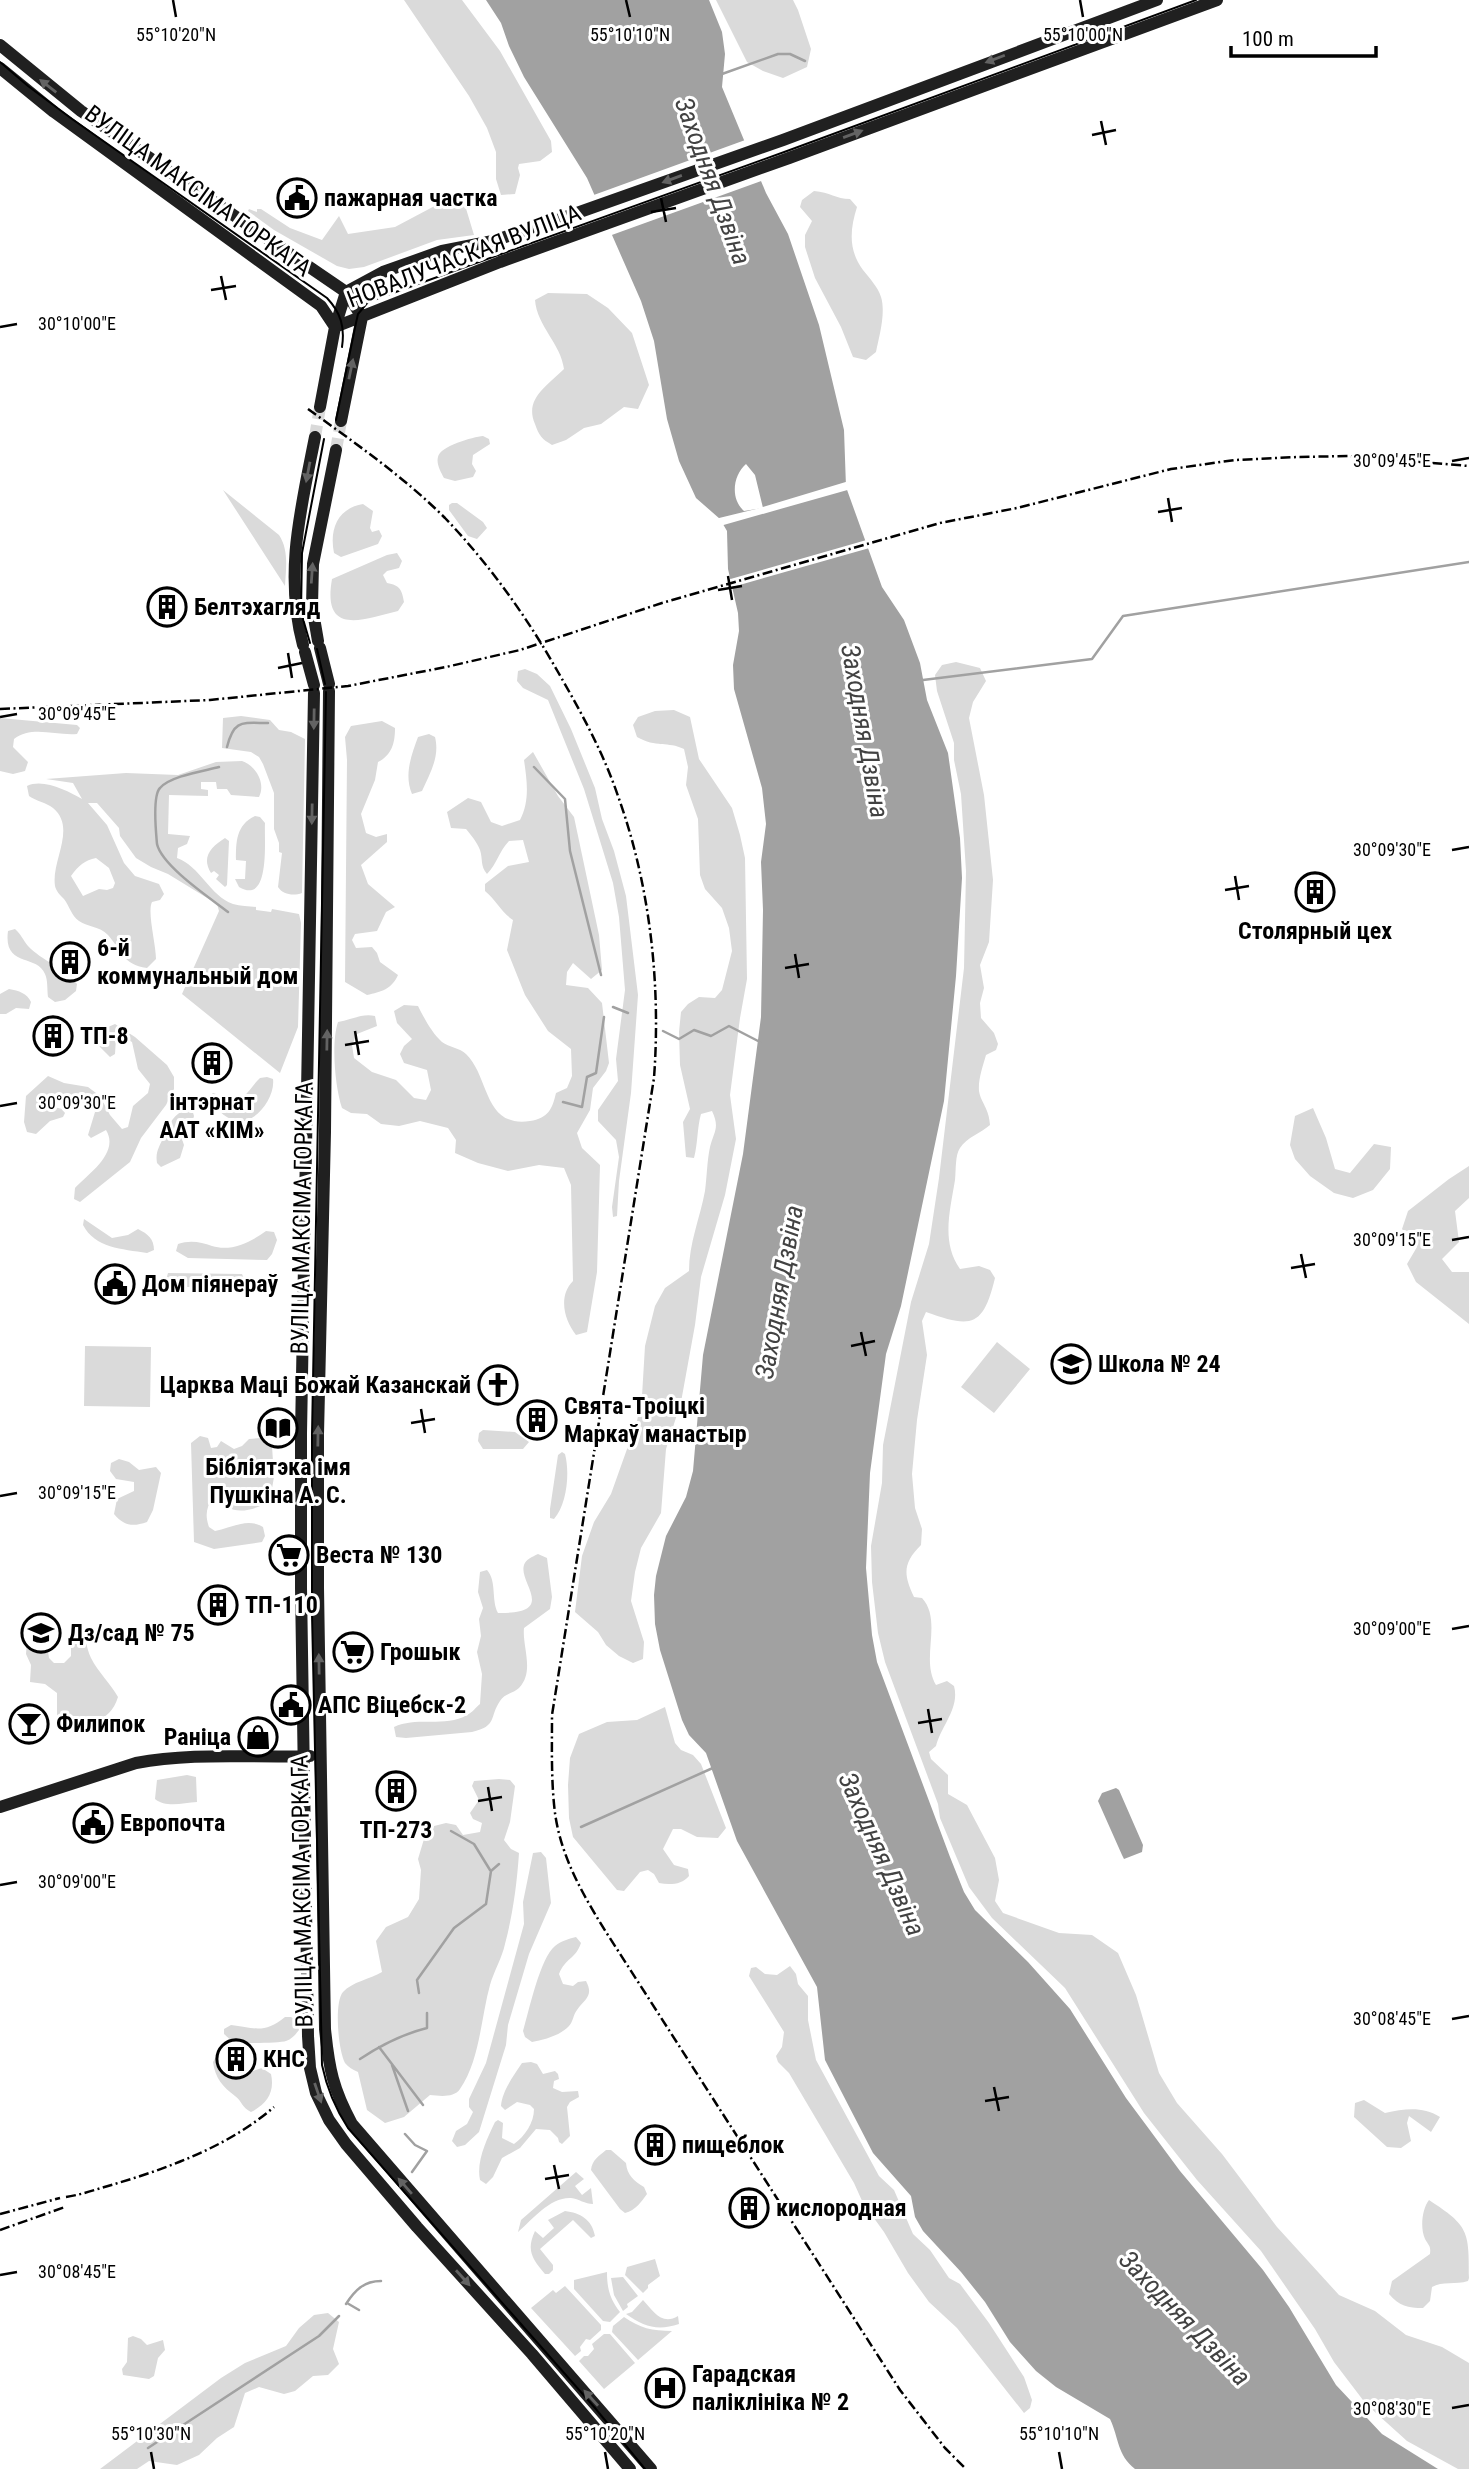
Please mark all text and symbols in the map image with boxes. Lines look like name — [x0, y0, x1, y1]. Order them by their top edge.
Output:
scale bar — [1231, 14, 1376, 58]
text: 55°10'20"N — [136, 24, 216, 45]
text: 55°10'10"N — [590, 24, 670, 45]
text: 55°10'00"N — [1043, 24, 1123, 45]
text: 100 m — [1242, 27, 1294, 51]
one-way arrow — [984, 54, 1005, 65]
one-way arrow — [39, 80, 57, 94]
water label: Заходняя Дзвіна — [669, 93, 757, 269]
street label: ВУЛІЦА МАКСІМА ГОРКАГА — [79, 99, 317, 283]
one-way arrow — [843, 129, 864, 140]
one-way arrow — [662, 174, 683, 185]
public building icon: пажарная частка — [276, 177, 318, 219]
place label: пажарная частка — [324, 184, 498, 212]
street label: НОВАЛУЧАСКАЯ ВУЛІЦА — [343, 198, 585, 314]
text: 30°10'00"E — [38, 313, 116, 334]
one-way arrow — [346, 358, 357, 380]
text: 30°09'45"E — [1353, 450, 1431, 471]
one-way arrow — [303, 461, 314, 483]
one-way arrow — [307, 562, 318, 584]
building icon: Белтэхагляд — [146, 586, 188, 628]
place label: Белтэхагляд — [194, 593, 321, 621]
water label: Заходняя Дзвіна — [835, 642, 895, 820]
text: 30°09'45"E — [38, 703, 116, 724]
one-way arrow — [309, 708, 320, 730]
one-way arrow — [307, 803, 318, 825]
text: 30°09'30"E — [1353, 839, 1431, 860]
building icon: Столярный цех — [1294, 871, 1336, 913]
place label: Столярный цех — [1238, 917, 1392, 945]
place label: 6-й коммунальный дом — [97, 934, 299, 990]
building icon: 6-й коммунальный дом — [49, 941, 91, 983]
building icon: ТП-8 — [32, 1015, 74, 1057]
place label: ТП-8 — [80, 1022, 129, 1050]
one-way arrow — [321, 1029, 332, 1051]
building icon: інтэрнат ААТ «КІМ» — [191, 1042, 233, 1084]
street label: ВУЛІЦА МАКСІМА ГОРКАГА — [286, 1081, 318, 1355]
place label: інтэрнат ААТ «КІМ» — [160, 1088, 264, 1144]
text: 30°09'30"E — [38, 1092, 116, 1113]
water label: Заходняя Дзвіна — [749, 1203, 809, 1381]
text: 30°09'15"E — [1353, 1229, 1431, 1250]
public building icon: Дом піянераў — [94, 1263, 136, 1305]
place label: Дом піянераў — [142, 1270, 278, 1298]
school or university icon: Школа № 24 — [1050, 1343, 1092, 1385]
place label: Школа № 24 — [1098, 1350, 1221, 1378]
church icon: Царква Маці Божай Казанскай — [477, 1364, 519, 1406]
place label: Царква Маці Божай Казанскай — [160, 1371, 471, 1399]
place label: Свята-Троіцкі Маркаў манастыр — [564, 1392, 747, 1448]
building icon: Свята-Троіцкі Маркаў манастыр — [516, 1399, 558, 1441]
library icon: Бібліятэка імя Пушкіна А. С. — [257, 1407, 299, 1449]
one-way arrow — [312, 1425, 324, 1447]
place label: Бібліятэка імя Пушкіна А. С. — [205, 1453, 351, 1509]
text: 30°09'15"E — [38, 1482, 116, 1503]
supermarket icon: Веста № 130 — [268, 1534, 310, 1576]
place label: Веста № 130 — [316, 1541, 442, 1569]
building icon: ТП-110 — [197, 1584, 239, 1626]
place label: ТП-110 — [245, 1591, 318, 1619]
school or university icon: Дз/сад № 75 — [20, 1612, 62, 1654]
text: 30°09'00"E — [1353, 1618, 1431, 1639]
place label: Дз/сад № 75 — [68, 1619, 195, 1647]
supermarket icon: Грошык — [332, 1631, 374, 1673]
place label: Грошык — [380, 1638, 461, 1666]
one-way arrow — [313, 1652, 325, 1674]
public building icon: АПС Віцебск-2 — [270, 1684, 312, 1726]
place label: АПС Віцебск-2 — [318, 1691, 466, 1719]
bar icon: Филипок — [8, 1703, 50, 1745]
place label: Филипок — [56, 1710, 145, 1738]
shop icon: Раніца — [237, 1716, 279, 1758]
place label: Раніца — [164, 1723, 231, 1751]
street label: ВУЛІЦА МАКСІМА ГОРКАГА — [286, 1754, 318, 2028]
water label: Заходняя Дзвіна — [833, 1768, 931, 1940]
building icon: ТП-273 — [375, 1770, 417, 1812]
public building icon: Европочта — [72, 1802, 114, 1844]
place label: Европочта — [120, 1809, 225, 1837]
place label: ТП-273 — [360, 1816, 432, 1844]
text: 30°09'00"E — [38, 1871, 116, 1892]
text: 30°08'45"E — [1353, 2008, 1431, 2029]
building icon: КНС — [215, 2038, 257, 2080]
place label: КНС — [263, 2045, 305, 2073]
one-way arrow — [313, 2083, 324, 2104]
building icon: пищеблок — [634, 2124, 676, 2166]
place label: пищеблок — [682, 2131, 784, 2159]
one-way arrow — [397, 2177, 413, 2195]
building icon: кислородная — [728, 2187, 770, 2229]
place label: кислородная — [776, 2194, 907, 2222]
water label: Заходняя Дзвіна — [1113, 2244, 1257, 2392]
text: 30°08'45"E — [38, 2261, 116, 2282]
one-way arrow — [455, 2269, 471, 2287]
place label: Гарадская паліклініка № 2 — [692, 2360, 849, 2416]
hospital icon: Гарадская паліклініка № 2 — [644, 2367, 686, 2409]
one-way arrow — [583, 2389, 599, 2407]
text: 30°08'30"E — [1353, 2398, 1431, 2419]
text: 55°10'30"N — [111, 2423, 191, 2444]
text: 55°10'20"N — [565, 2423, 645, 2444]
text: 55°10'10"N — [1019, 2423, 1099, 2444]

